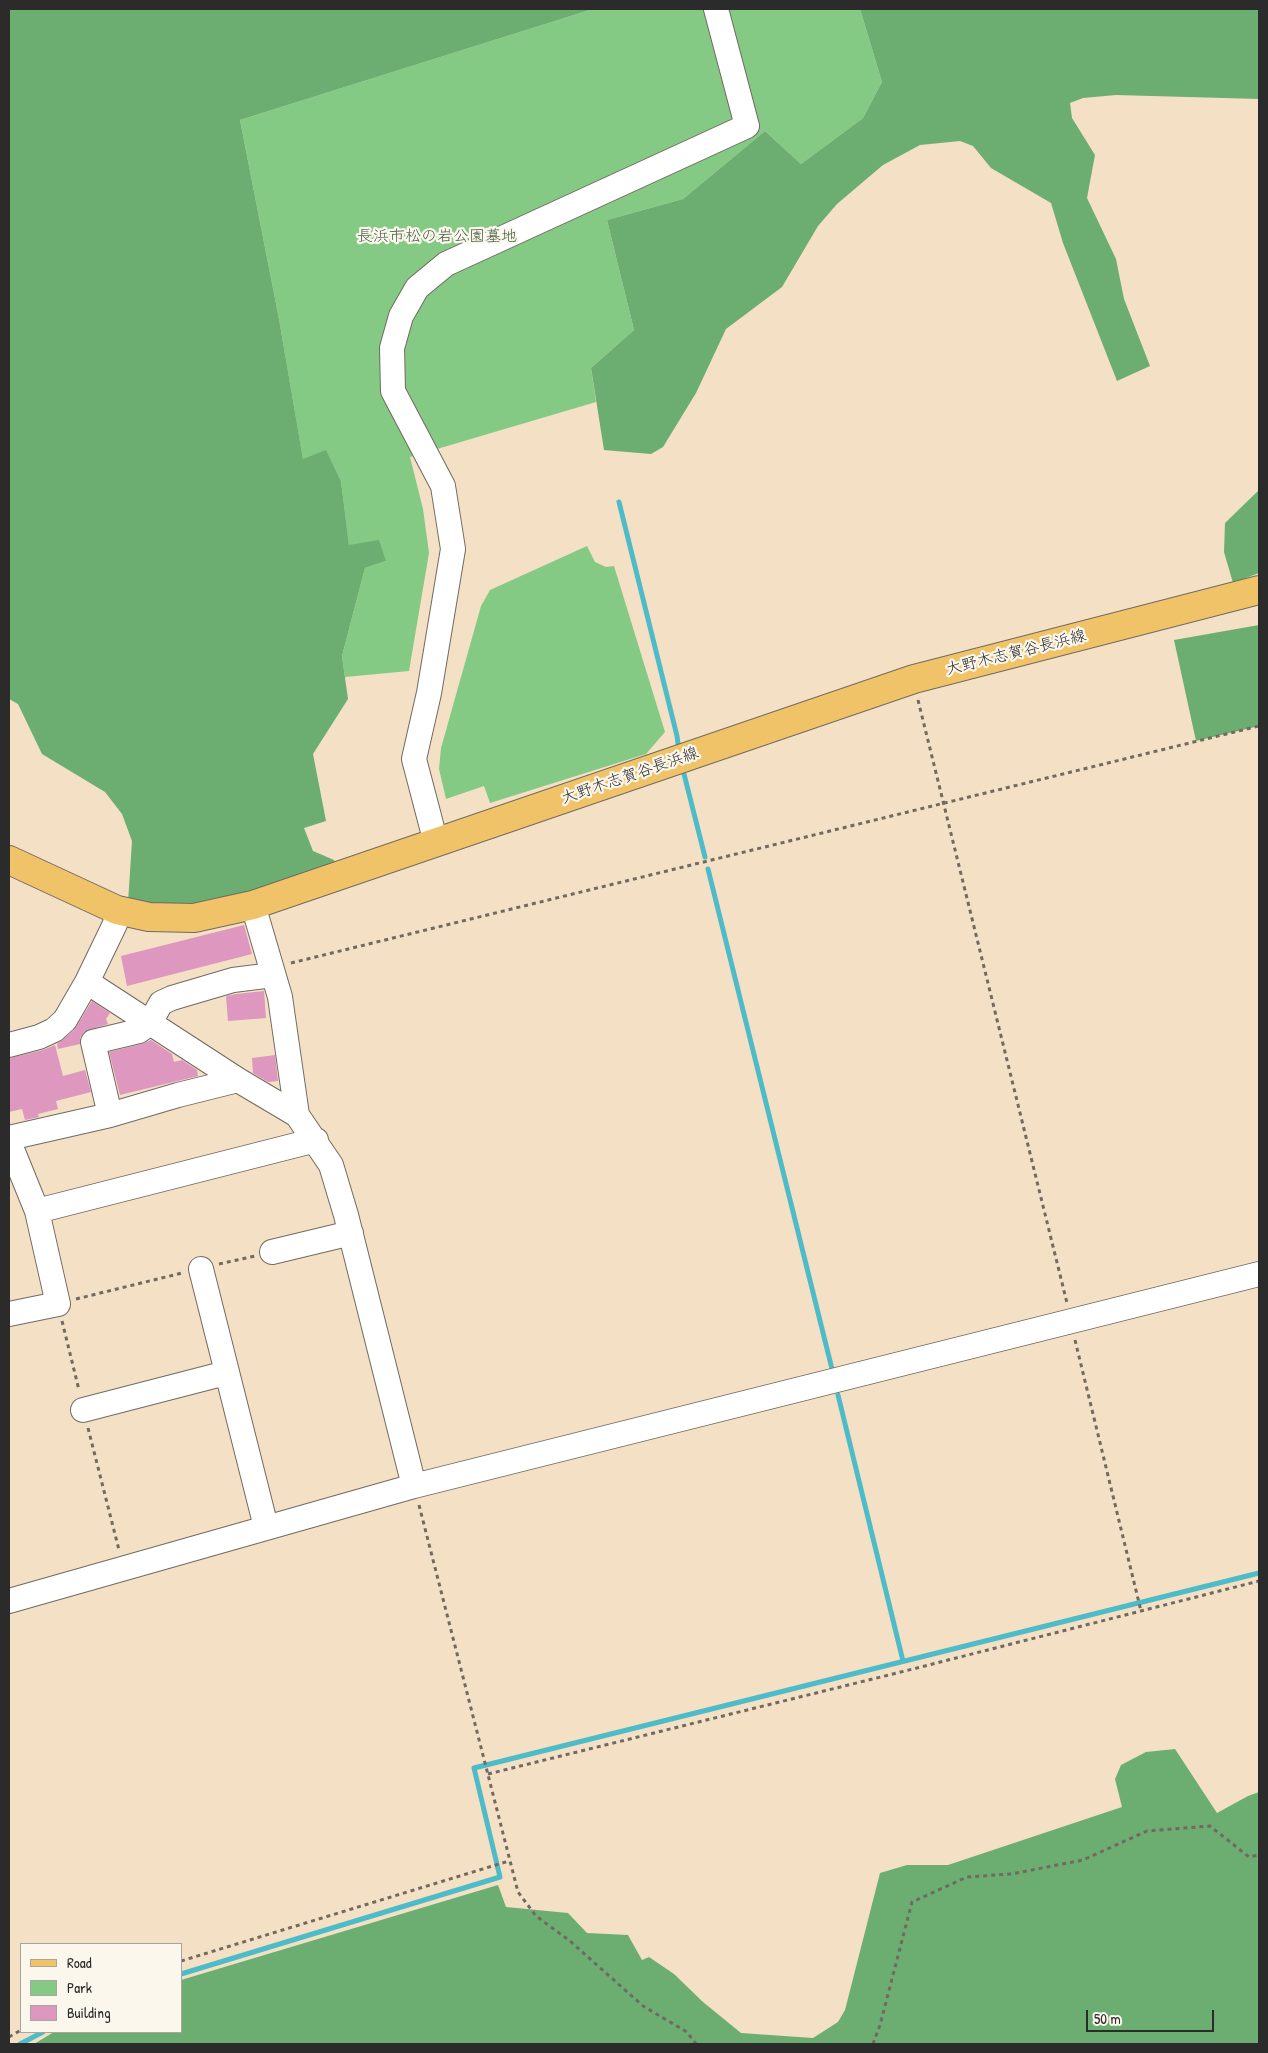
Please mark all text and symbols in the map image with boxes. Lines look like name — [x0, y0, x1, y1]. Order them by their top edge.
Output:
park label: 長浜市松の岩公園墓地 — [357, 227, 517, 247]
street label: 大野木志賀谷長浜線 — [944, 626, 1088, 680]
street label: 大野木志賀谷長浜線 — [559, 743, 701, 809]
legend — [20, 1943, 182, 2033]
text: Road — [67, 1952, 92, 1973]
text: Park — [67, 1977, 92, 1998]
scale bar — [1088, 2000, 1216, 2032]
text: Building — [67, 2002, 111, 2023]
text: 50 m — [1094, 2008, 1121, 2029]

